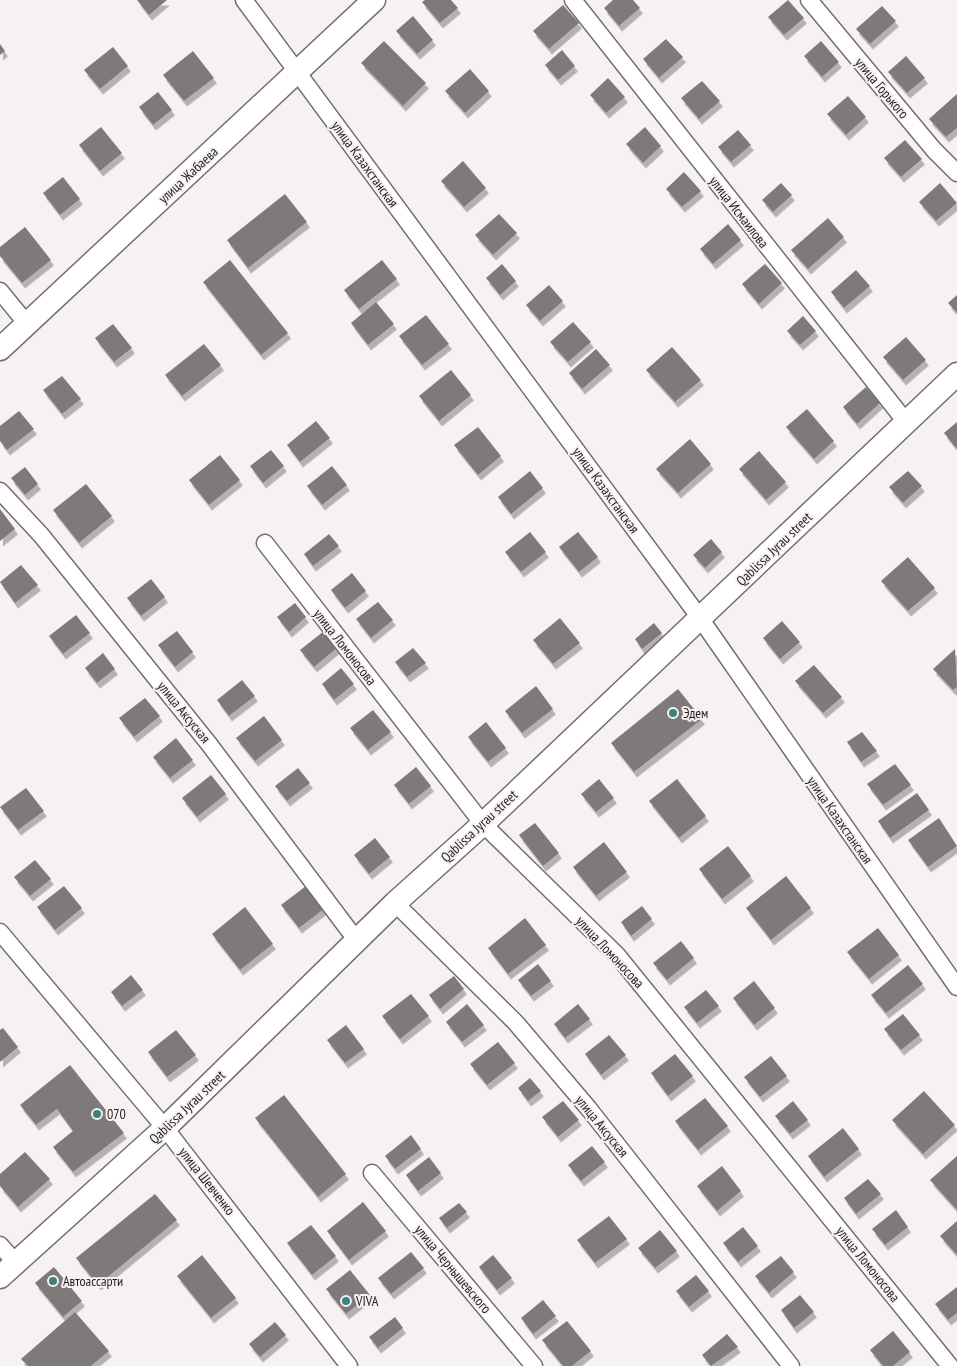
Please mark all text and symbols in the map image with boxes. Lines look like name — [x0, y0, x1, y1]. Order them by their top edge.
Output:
street label: улица Горького — [851, 54, 913, 122]
street label: улица Казахстанская — [328, 117, 402, 211]
street label: улица Жабаева — [154, 143, 222, 207]
street label: улица Исмаилова — [705, 172, 773, 252]
street label: улица Казахстанская — [569, 443, 643, 537]
street label: Qablissa Jyrau street — [732, 508, 816, 590]
street label: улица Ломоносова — [310, 605, 380, 689]
street label: улица Аксуская — [154, 677, 214, 747]
place label: Эдем — [683, 704, 708, 722]
marker: Эдем — [667, 707, 679, 719]
street label: улица Казахстанская — [803, 773, 877, 867]
street label: Qablissa Jyrau street — [437, 786, 521, 866]
street label: улица Ломоносова — [572, 912, 648, 992]
street label: Qablissa Jyrau street — [145, 1066, 229, 1148]
street label: улица Аксуская — [572, 1091, 632, 1161]
place label: 070 — [107, 1105, 126, 1123]
marker: 070 — [91, 1108, 103, 1120]
street label: улица Шевченко — [175, 1143, 239, 1219]
street label: улица Чернышевского — [411, 1221, 495, 1317]
street label: улица Ломоносова — [832, 1222, 904, 1306]
place label: Автоассарти — [63, 1272, 123, 1290]
marker: Автоассарти — [47, 1275, 59, 1287]
place label: VIVA — [355, 1292, 379, 1310]
marker: VIVA — [340, 1295, 352, 1307]

